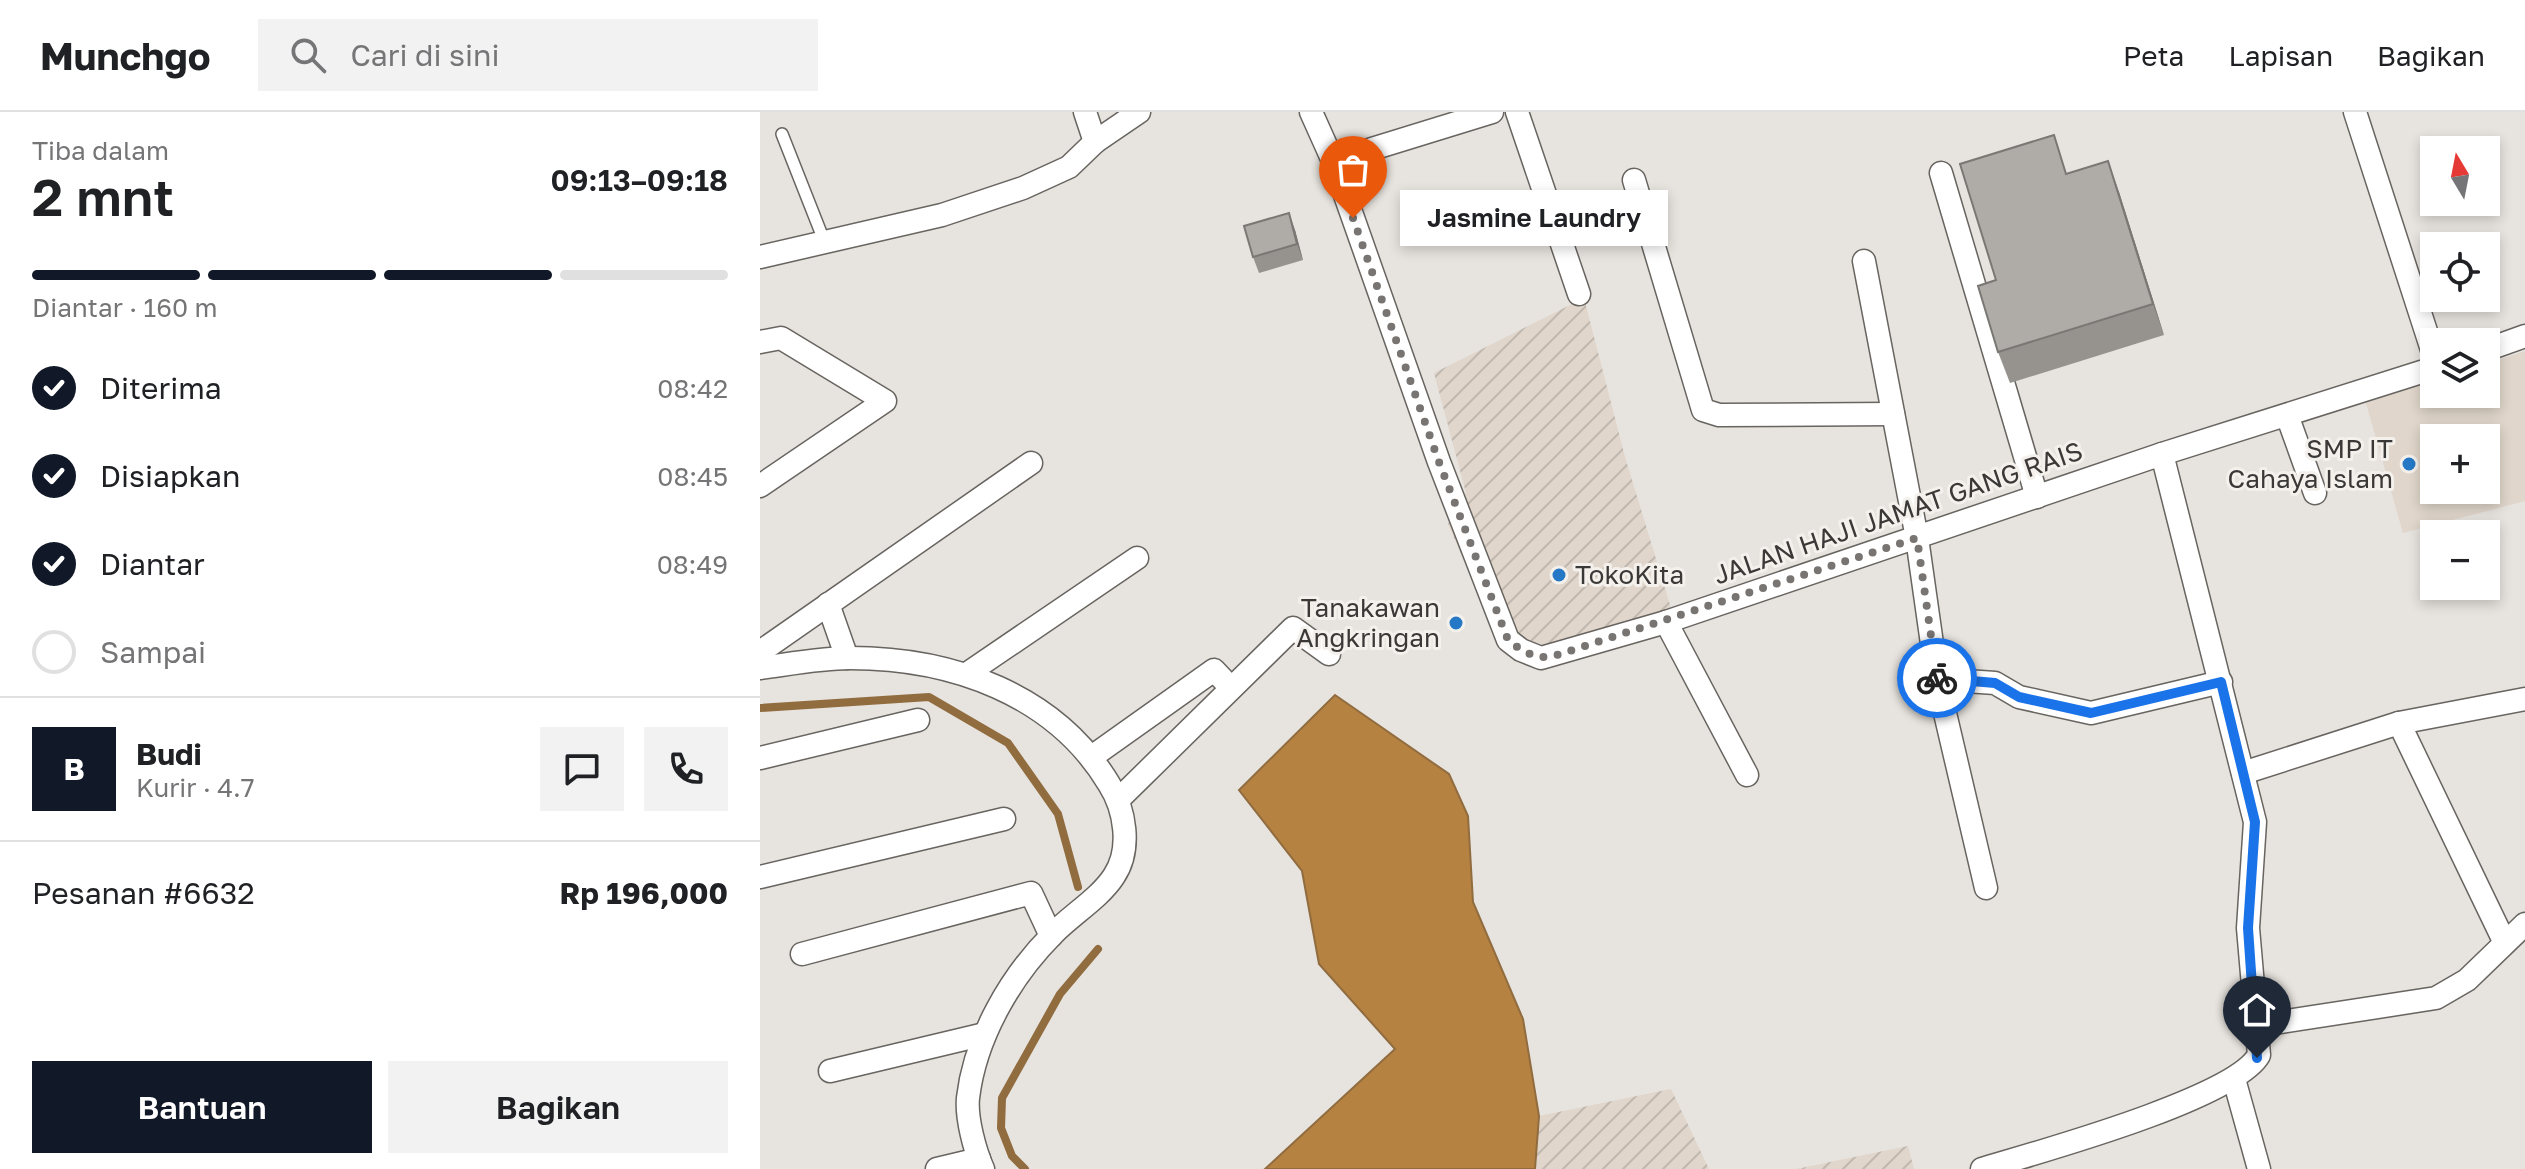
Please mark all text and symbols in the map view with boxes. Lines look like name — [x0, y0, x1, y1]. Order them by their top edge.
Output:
search box — [258, 19, 818, 91]
text: Munchgo — [40, 33, 210, 78]
icon: search — [286, 33, 330, 77]
text: Cari di sini — [350, 37, 499, 73]
text: Peta — [2123, 39, 2184, 72]
text: Lapisan — [2228, 39, 2333, 72]
text: Bagikan — [2377, 39, 2485, 72]
text: Tiba dalam — [32, 135, 169, 166]
pin — [1319, 136, 1387, 218]
north arrow — [2420, 136, 2500, 216]
map controls — [2420, 136, 2500, 600]
icon: bag — [1331, 148, 1375, 192]
text: 09:13–09:18 — [550, 162, 728, 198]
text: 2 mnt — [32, 165, 174, 227]
callout: Jasmine Laundry — [1401, 190, 1669, 246]
text: Jasmine Laundry — [1427, 202, 1641, 233]
button: locate — [2420, 232, 2500, 312]
text: Diantar · 160 m — [32, 292, 218, 323]
button: layers — [2420, 328, 2500, 408]
icon: check — [32, 366, 76, 410]
text: Diterima — [100, 370, 222, 406]
text: 08:42 — [657, 373, 728, 404]
button: + — [2420, 424, 2500, 504]
place label: SMP IT Cahaya Islam — [2228, 433, 2393, 494]
street label: JALAN HAJI JAMAT GANG RAIS — [1709, 435, 2086, 590]
icon: check — [32, 454, 76, 498]
marker: SMP IT Cahaya Islam — [2400, 455, 2418, 473]
text: Disiapkan — [100, 458, 240, 494]
text: 08:45 — [657, 461, 728, 492]
button: − — [2420, 520, 2500, 600]
icon: check — [32, 542, 76, 586]
text: Diantar — [100, 546, 205, 582]
text: 08:49 — [657, 549, 728, 580]
place label: TokoKita — [1575, 559, 1684, 590]
marker: TokoKita — [1550, 566, 1568, 584]
place label: Tanakawan Angkringan — [1296, 592, 1440, 653]
marker: Tanakawan Angkringan — [1447, 614, 1465, 632]
text: Sampai — [100, 634, 206, 670]
courier — [1897, 638, 1977, 718]
icon: bike — [1915, 656, 1959, 700]
button: chat — [540, 727, 624, 811]
button: phone — [644, 727, 728, 811]
text: Budi — [136, 736, 202, 772]
text: B — [63, 751, 85, 787]
text: Kurir · 4.7 — [136, 772, 255, 803]
text: Pesanan #6632 — [32, 875, 255, 911]
text: Rp 196,000 — [560, 875, 728, 911]
pin — [2223, 976, 2291, 1058]
icon: home — [2235, 988, 2279, 1032]
button: Bantuan — [32, 1061, 372, 1153]
button: Bagikan — [388, 1061, 728, 1153]

